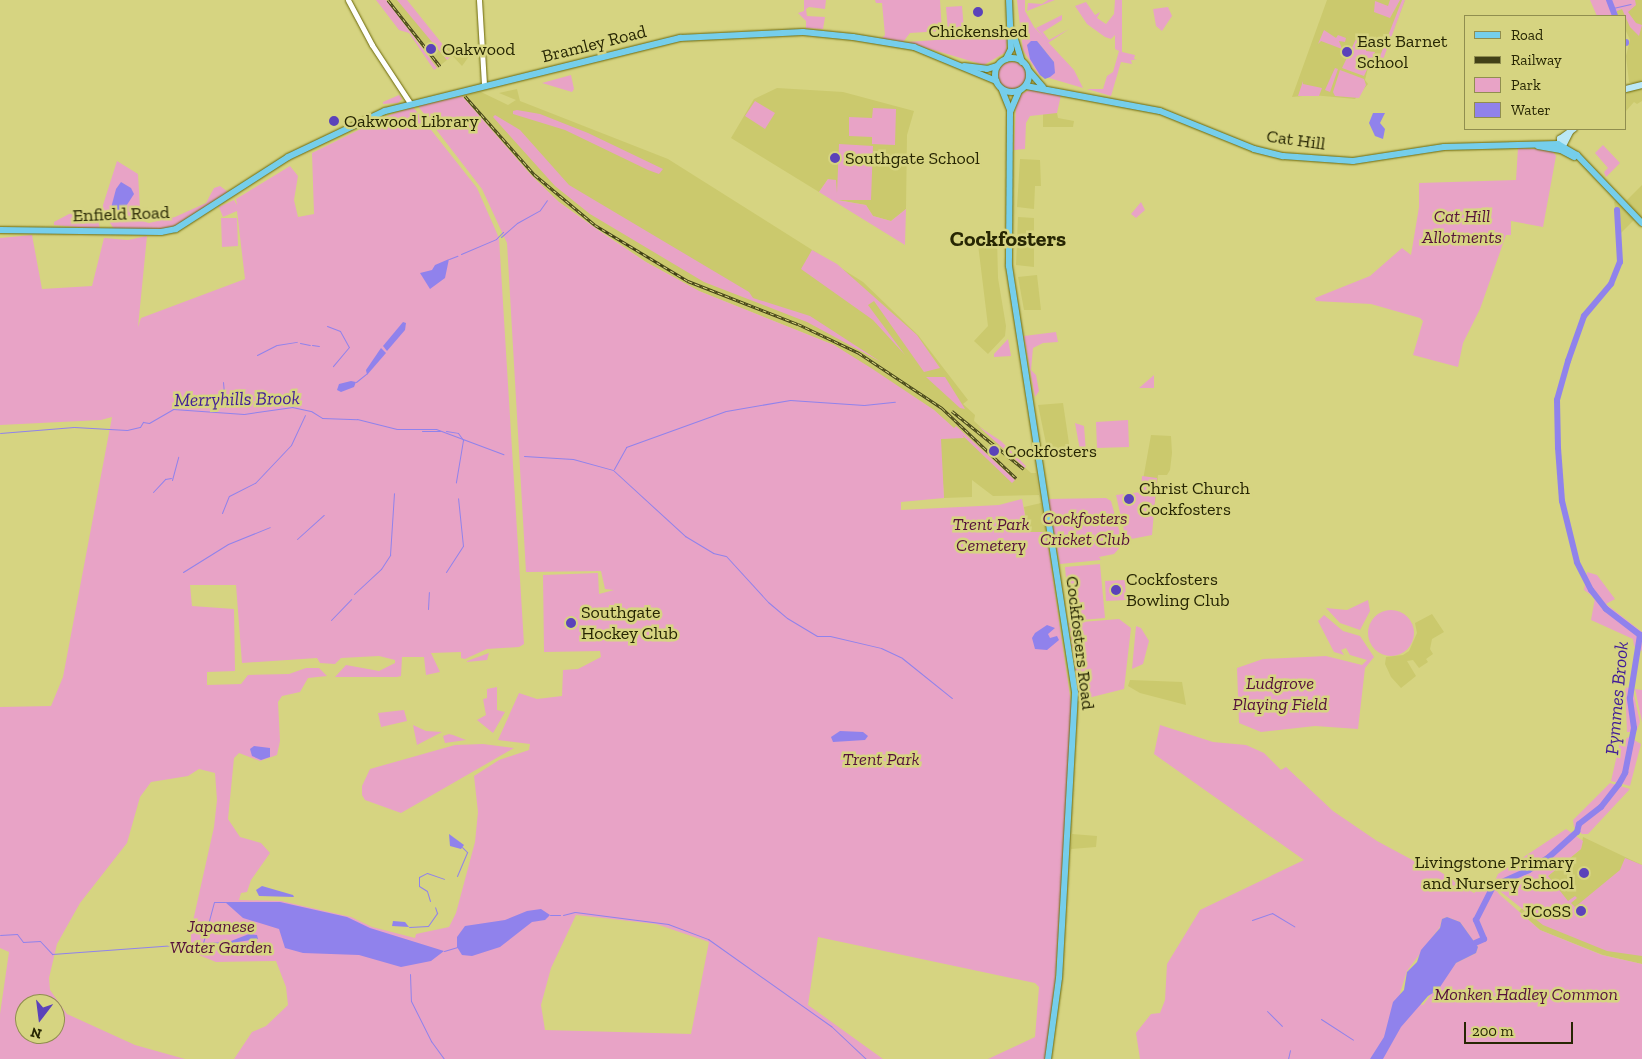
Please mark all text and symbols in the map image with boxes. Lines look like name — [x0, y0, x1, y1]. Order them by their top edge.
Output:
marker: Chickenshed — [972, 6, 984, 18]
legend — [1464, 15, 1627, 130]
place label: Chickenshed — [928, 20, 1028, 42]
street label: Bramley Road — [539, 21, 649, 67]
text: Road — [1511, 26, 1543, 44]
place label: East Barnet School — [1357, 31, 1448, 74]
place label: Oakwood — [442, 38, 515, 60]
marker: Oakwood — [424, 42, 438, 56]
marker: East Barnet School — [1341, 46, 1353, 58]
text: Railway — [1511, 51, 1562, 69]
text: Park — [1511, 76, 1541, 94]
text: Water — [1511, 101, 1551, 119]
place label: Oakwood Library — [344, 110, 479, 132]
marker: Oakwood Library — [328, 115, 340, 127]
street label: Cat Hill — [1265, 125, 1327, 155]
place label: Southgate School — [845, 147, 980, 169]
marker: Southgate School — [829, 152, 841, 164]
street label: Enfield Road — [72, 202, 170, 226]
park label: Cat Hill Allotments — [1422, 206, 1502, 248]
district label: Cockfosters — [950, 226, 1066, 252]
water label: Merryhills Brook — [174, 387, 300, 411]
place label: Cockfosters — [1005, 440, 1097, 462]
marker: Cockfosters — [987, 444, 1001, 458]
place label: Christ Church Cockfosters — [1139, 478, 1250, 520]
marker: Christ Church Cockfosters — [1123, 493, 1135, 505]
park label: Cockfosters Cricket Club — [1040, 508, 1130, 550]
park label: Trent Park Cemetery — [952, 514, 1030, 556]
place label: Cockfosters Bowling Club — [1126, 569, 1230, 612]
street label: Cockfosters Road — [1061, 575, 1099, 711]
marker: Cockfosters Bowling Club — [1110, 584, 1122, 596]
place label: Southgate Hockey Club — [581, 602, 678, 644]
marker: Southgate Hockey Club — [565, 617, 577, 629]
water label: Pymmes Brook — [1601, 640, 1633, 756]
park label: Ludgrove Playing Field — [1233, 673, 1327, 716]
park label: Trent Park — [842, 748, 920, 770]
place label: Livingstone Primary and Nursery School — [1414, 852, 1574, 894]
marker: Livingstone Primary and Nursery School — [1578, 867, 1590, 879]
place label: JCoSS — [1523, 900, 1571, 922]
marker: JCoSS — [1575, 905, 1587, 917]
park label: Japanese Water Garden — [170, 916, 272, 959]
park label: Monken Hadley Common — [1434, 983, 1618, 1005]
north arrow — [15, 994, 65, 1044]
scale bar — [1467, 1012, 1576, 1044]
text: 200 m — [1472, 1022, 1513, 1040]
text: N — [29, 1023, 44, 1043]

